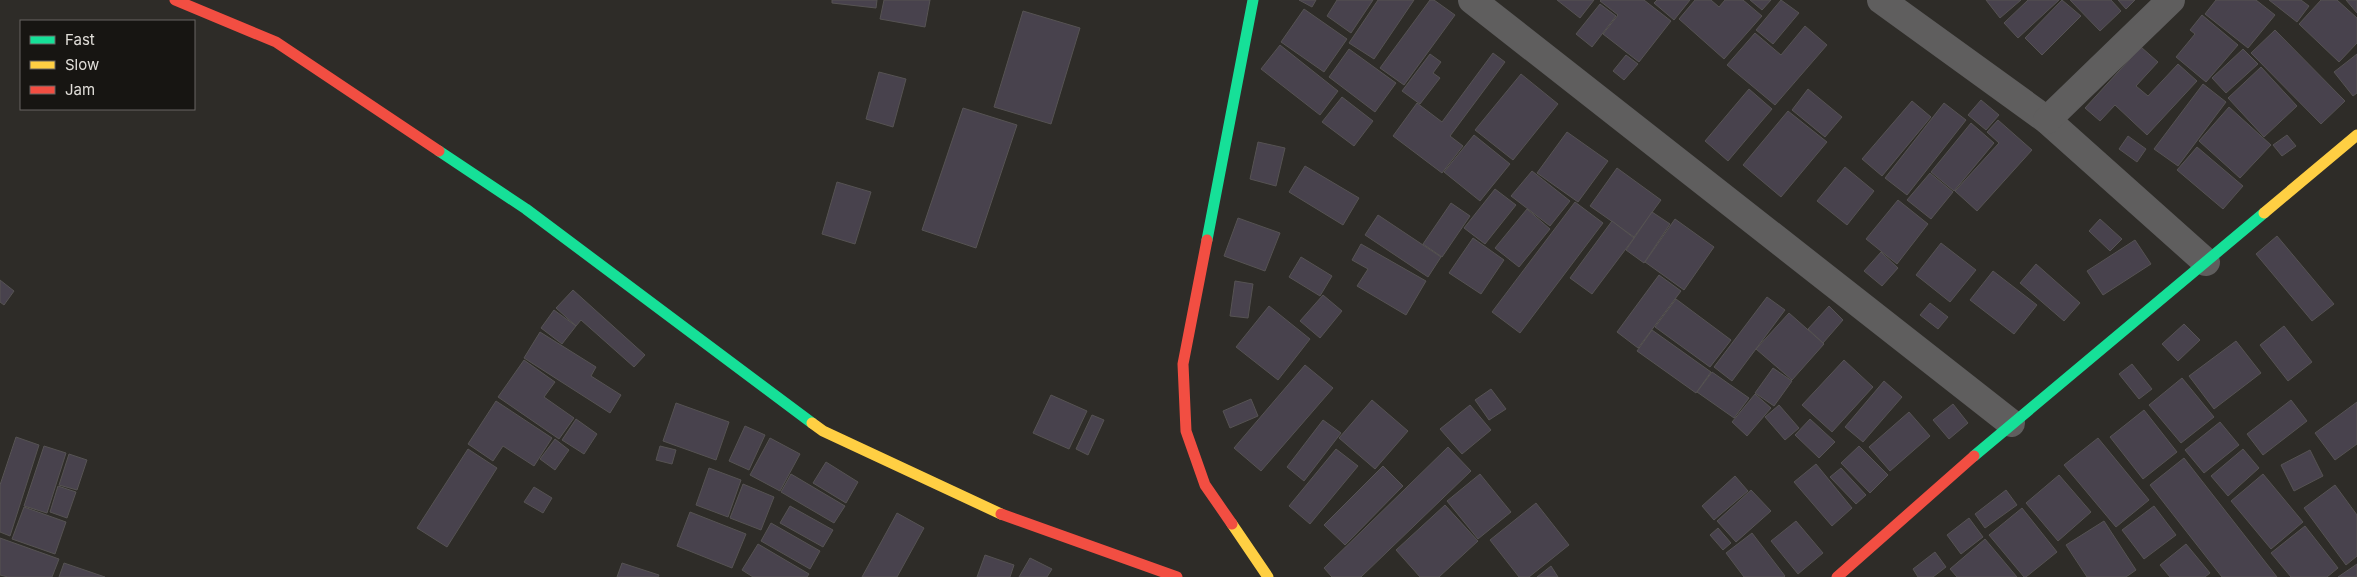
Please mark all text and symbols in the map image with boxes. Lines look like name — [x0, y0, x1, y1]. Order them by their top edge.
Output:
legend — [20, 20, 195, 110]
text: Fast — [65, 30, 95, 49]
text: Slow — [65, 55, 99, 74]
text: Jam — [65, 80, 95, 99]

